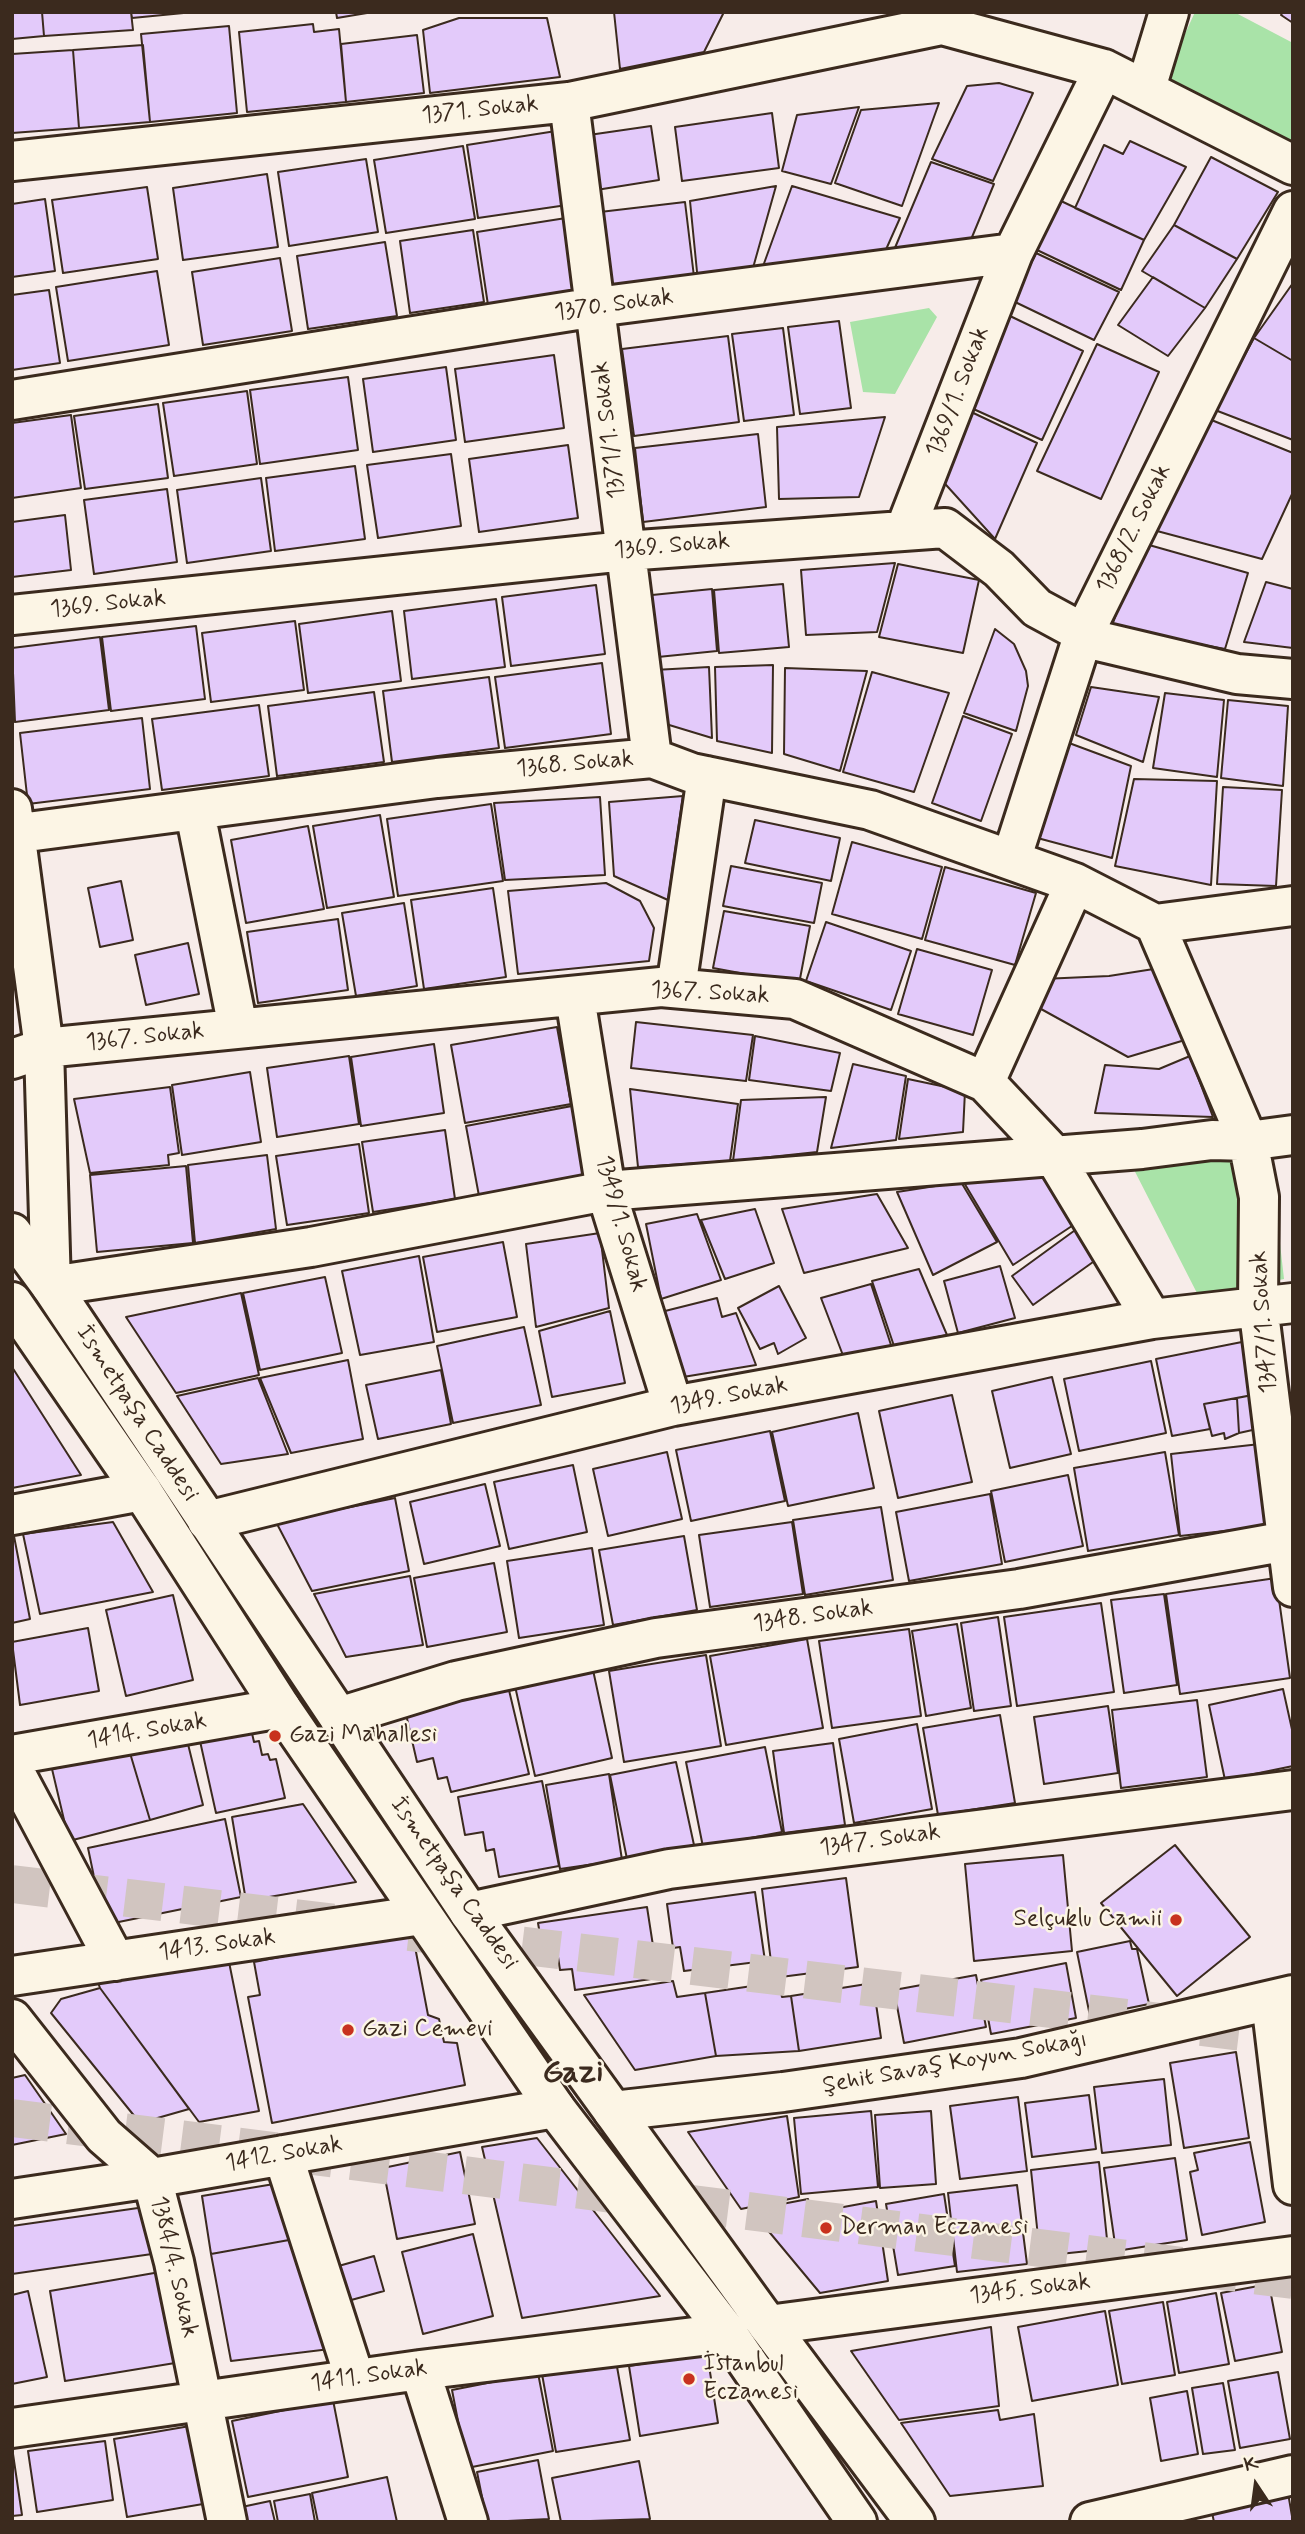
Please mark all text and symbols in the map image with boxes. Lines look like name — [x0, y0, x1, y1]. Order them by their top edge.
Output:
street label: 1371. Sokak — [420, 91, 540, 131]
street label: 1370. Sokak — [553, 283, 675, 329]
street label: 1369/1. Sokak — [921, 323, 997, 461]
street label: 1371/1. Sokak — [587, 360, 633, 500]
street label: 1368/2. Sokak — [1091, 460, 1179, 598]
street label: 1369. Sokak — [613, 528, 731, 566]
street label: 1369. Sokak — [49, 585, 167, 625]
street label: 1368. Sokak — [515, 746, 635, 784]
street label: 1367. Sokak — [650, 977, 770, 1011]
street label: 1367. Sokak — [84, 1017, 206, 1059]
street label: 1349/1. Sokak — [588, 1153, 652, 1295]
street label: 1347/1. Sokak — [1246, 1250, 1284, 1394]
street label: İsmetpaşa Caddesi — [68, 1320, 204, 1508]
street label: 1349. Sokak — [668, 1372, 790, 1422]
street label: 1348. Sokak — [751, 1594, 875, 1640]
street label: 1414. Sokak — [85, 1707, 209, 1757]
place label: Gazi Mahallesi — [289, 1722, 437, 1750]
marker: Gazi Mahallesi — [267, 1728, 283, 1744]
street label: İsmetpaşa Caddesi — [383, 1792, 523, 1976]
street label: 1347. Sokak — [818, 1818, 942, 1864]
place label: Selçuklu Camii — [1014, 1906, 1162, 1934]
marker: Selçuklu Camii — [1168, 1912, 1184, 1928]
street label: 1413. Sokak — [157, 1924, 277, 1968]
place label: Gazi Cemevi — [362, 2016, 492, 2044]
marker: Gazi Cemevi — [340, 2022, 356, 2038]
street label: Şehit Savaş Koyun Sokağı — [820, 2027, 1090, 2101]
district label: Gazi — [542, 2055, 604, 2093]
street label: 1412. Sokak — [223, 2131, 345, 2179]
street label: 1384/4. Sokak — [143, 2193, 203, 2341]
place label: Derman Eczanesi — [840, 2214, 1028, 2242]
marker: Derman Eczanesi — [818, 2220, 834, 2236]
street label: 1345. Sokak — [968, 2268, 1092, 2312]
place label: İstanbul Eczanesi — [703, 2351, 798, 2407]
street label: 1411. Sokak — [309, 2355, 429, 2399]
marker: İstanbul Eczanesi — [681, 2371, 697, 2387]
north arrow — [1221, 2450, 1291, 2520]
text: K — [1242, 2450, 1261, 2478]

